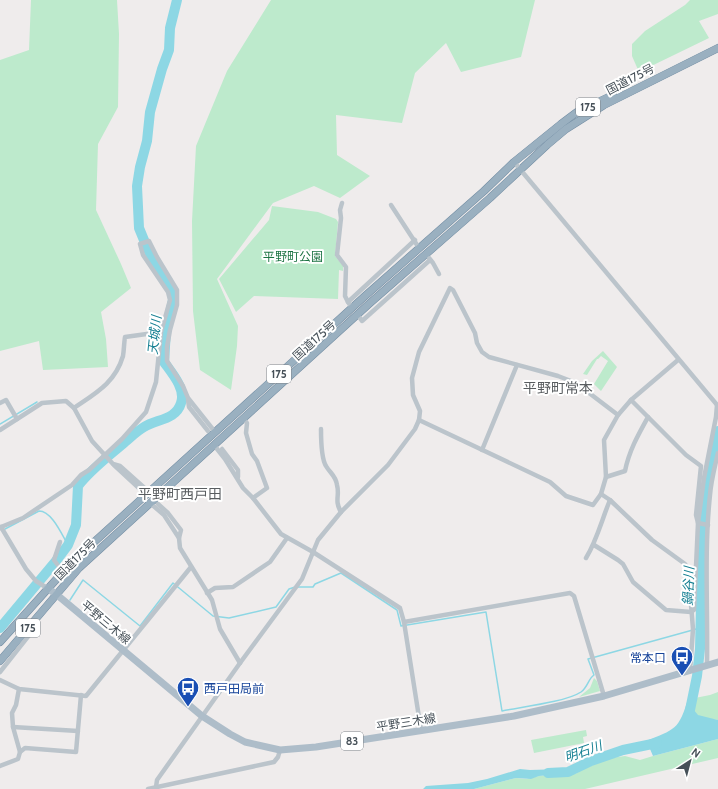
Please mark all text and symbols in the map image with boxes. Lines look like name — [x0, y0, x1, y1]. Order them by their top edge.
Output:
street label: 国道175号 — [603, 60, 657, 98]
road number: 175 — [576, 98, 600, 116]
park label: 平野町公園 — [263, 249, 323, 264]
water label: 天城川 — [144, 313, 164, 355]
street label: 国道175号 — [289, 317, 339, 363]
road number: 175 — [267, 365, 291, 383]
district label: 平野町常本 — [523, 379, 593, 397]
district label: 平野町西戸田 — [138, 485, 222, 503]
street label: 国道175号 — [51, 535, 99, 583]
water label: 鍋谷川 — [679, 564, 697, 606]
street label: 平野三木線 — [78, 597, 134, 647]
road number: 175 — [16, 619, 40, 637]
bus stop icon: 常本口 — [669, 644, 695, 677]
place label: 常本口 — [630, 650, 666, 665]
bus stop icon: 西戸田局前 — [175, 675, 201, 708]
place label: 西戸田局前 — [204, 681, 264, 696]
street label: 平野三木線 — [375, 710, 437, 734]
road number: 83 — [341, 732, 363, 750]
water label: 明石川 — [562, 736, 606, 765]
north arrow — [670, 741, 710, 781]
text: N — [689, 745, 703, 761]

